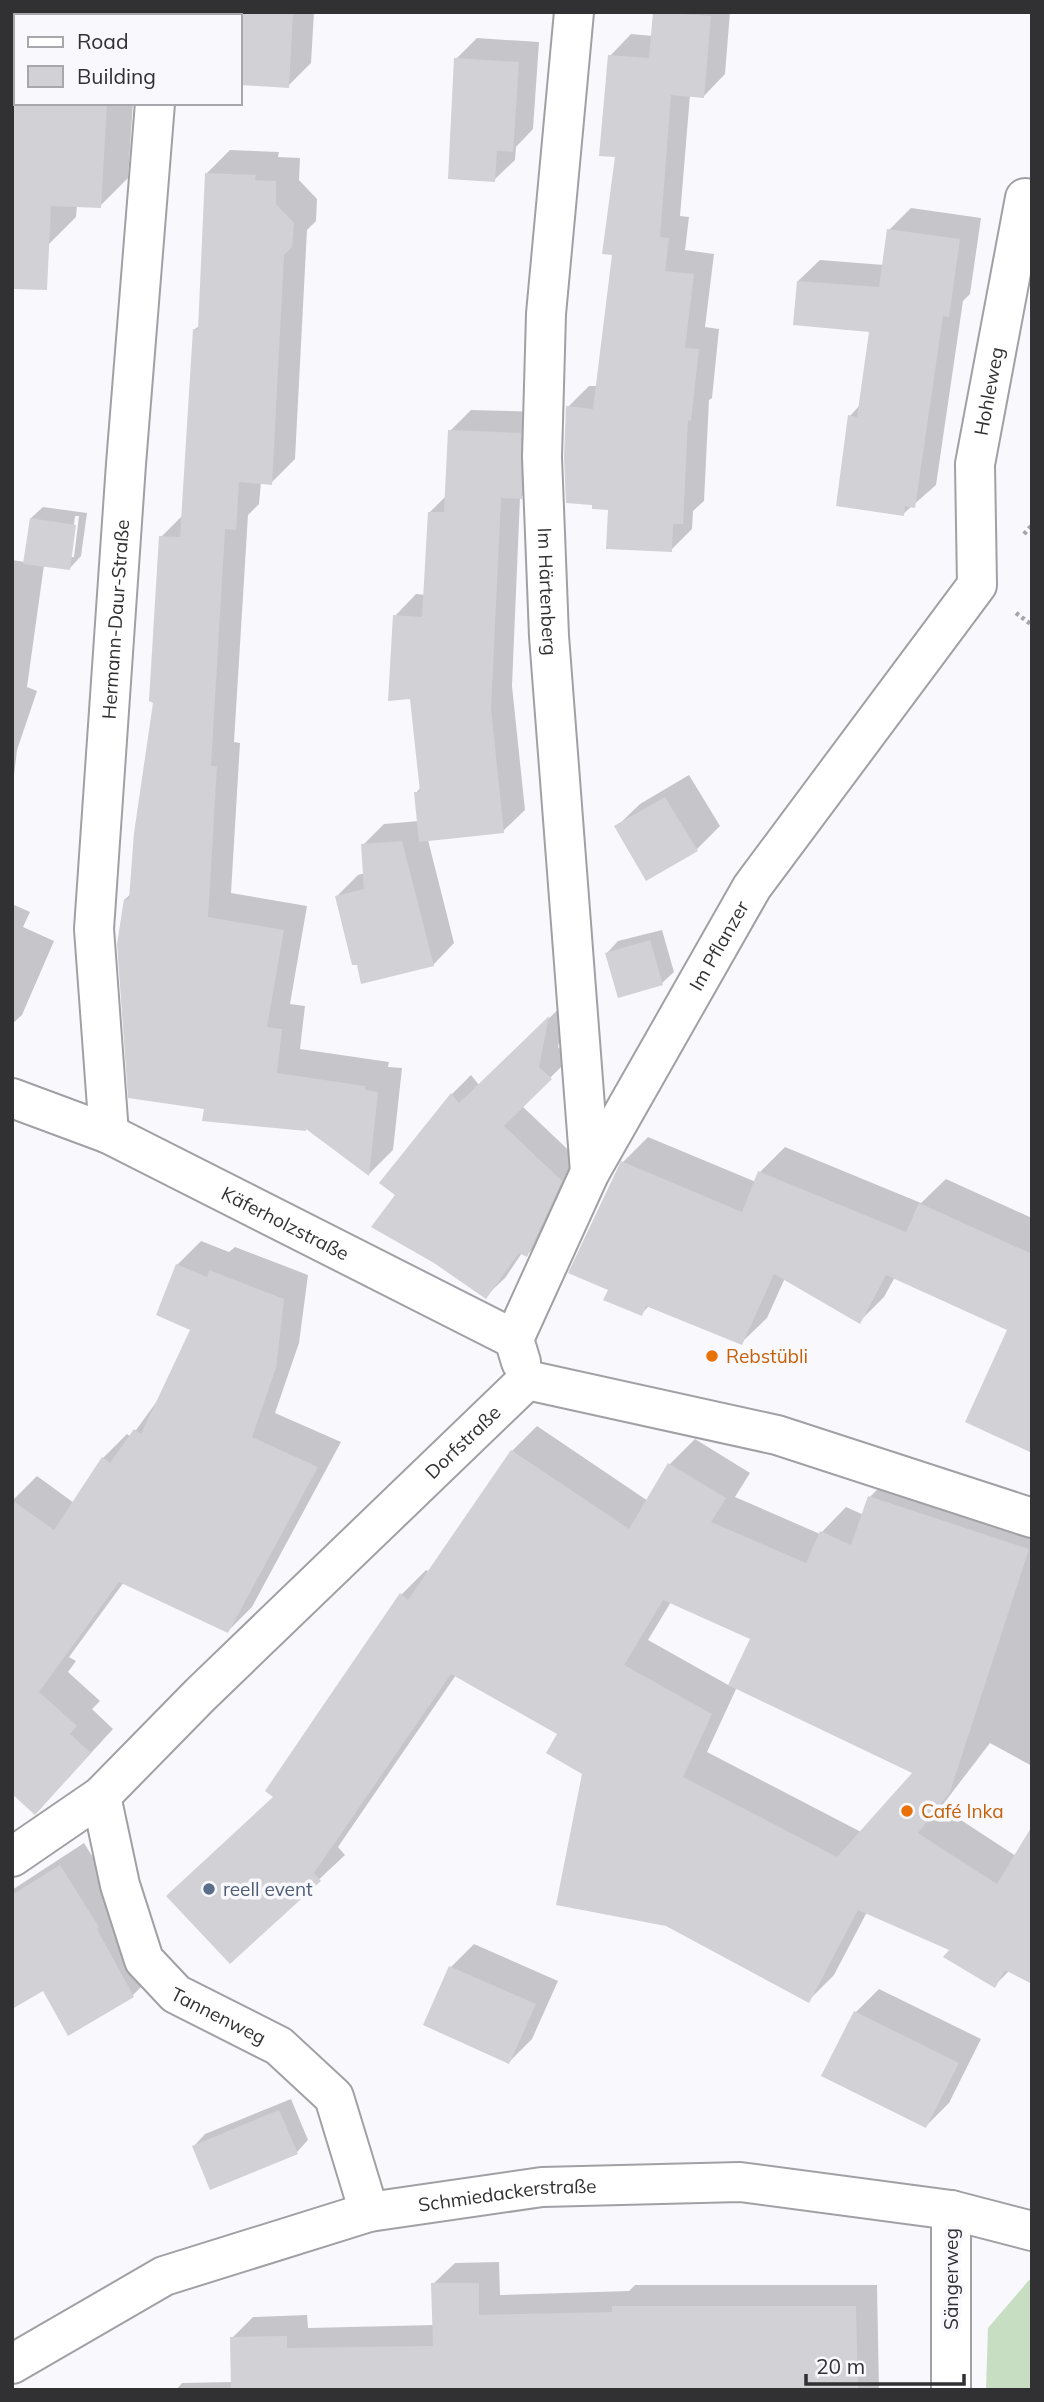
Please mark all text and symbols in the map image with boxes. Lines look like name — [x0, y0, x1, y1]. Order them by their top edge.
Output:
legend — [14, 14, 242, 105]
text: Road — [77, 28, 128, 54]
text: Building — [77, 63, 156, 89]
street label: Hohleweg — [969, 345, 1009, 437]
street label: Hermann-Daur-Straße — [96, 519, 134, 720]
street label: Im Härtenberg — [533, 527, 562, 656]
street label: Im Pflanzer — [684, 896, 754, 995]
street label: Käferholzstraße — [217, 1181, 353, 1265]
place label: Rebstübli — [726, 1344, 808, 1368]
marker: Rebstübli — [704, 1348, 720, 1364]
street label: Dorfstraße — [420, 1400, 505, 1484]
place label: Café Inka — [921, 1799, 1004, 1823]
marker: Café Inka — [899, 1803, 915, 1819]
place label: reell event — [223, 1877, 313, 1901]
marker: reell event — [201, 1881, 217, 1897]
street label: Tannenweg — [167, 1981, 270, 2049]
street label: Schmiedackerstraße — [417, 2174, 597, 2217]
street label: Sängerweg — [939, 2228, 963, 2330]
scale bar — [806, 2342, 964, 2386]
text: 20 m — [816, 2353, 865, 2379]

